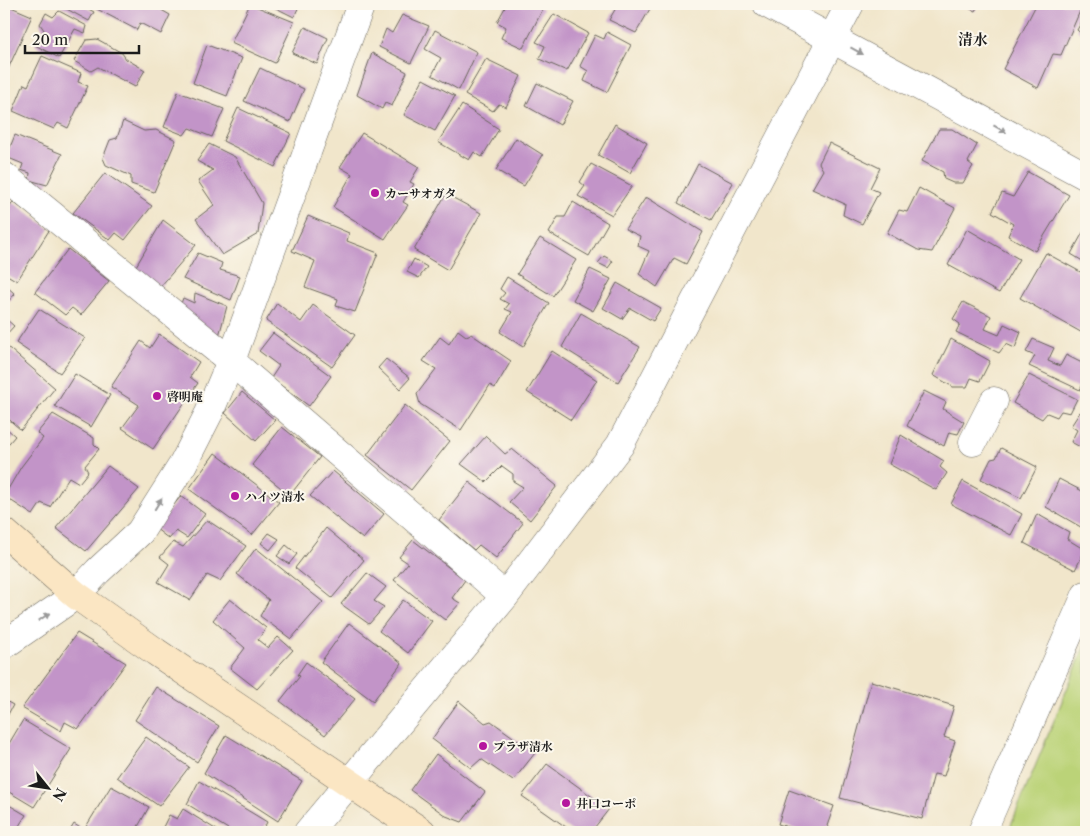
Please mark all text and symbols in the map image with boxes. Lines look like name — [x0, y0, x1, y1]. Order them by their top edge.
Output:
scale bar — [25, 22, 139, 54]
text: 20 m — [32, 30, 68, 49]
district label: 清水 — [958, 30, 988, 49]
one-way arrow — [850, 47, 864, 55]
one-way arrow — [992, 125, 1007, 133]
place label: カーサオガタ — [385, 186, 456, 201]
marker: カーサオガタ — [369, 187, 381, 199]
place label: 啓明庵 — [167, 389, 203, 404]
marker: 啓明庵 — [151, 390, 163, 402]
place label: ハイツ清水 — [245, 489, 305, 504]
marker: ハイツ清水 — [229, 490, 241, 502]
one-way arrow — [153, 497, 163, 510]
one-way arrow — [37, 612, 51, 622]
place label: プラザ清水 — [493, 739, 553, 754]
marker: プラザ清水 — [477, 740, 489, 752]
north arrow — [22, 764, 72, 814]
text: N — [48, 785, 70, 804]
place label: 井口コーポ — [576, 796, 636, 811]
marker: 井口コーポ — [560, 797, 572, 809]

